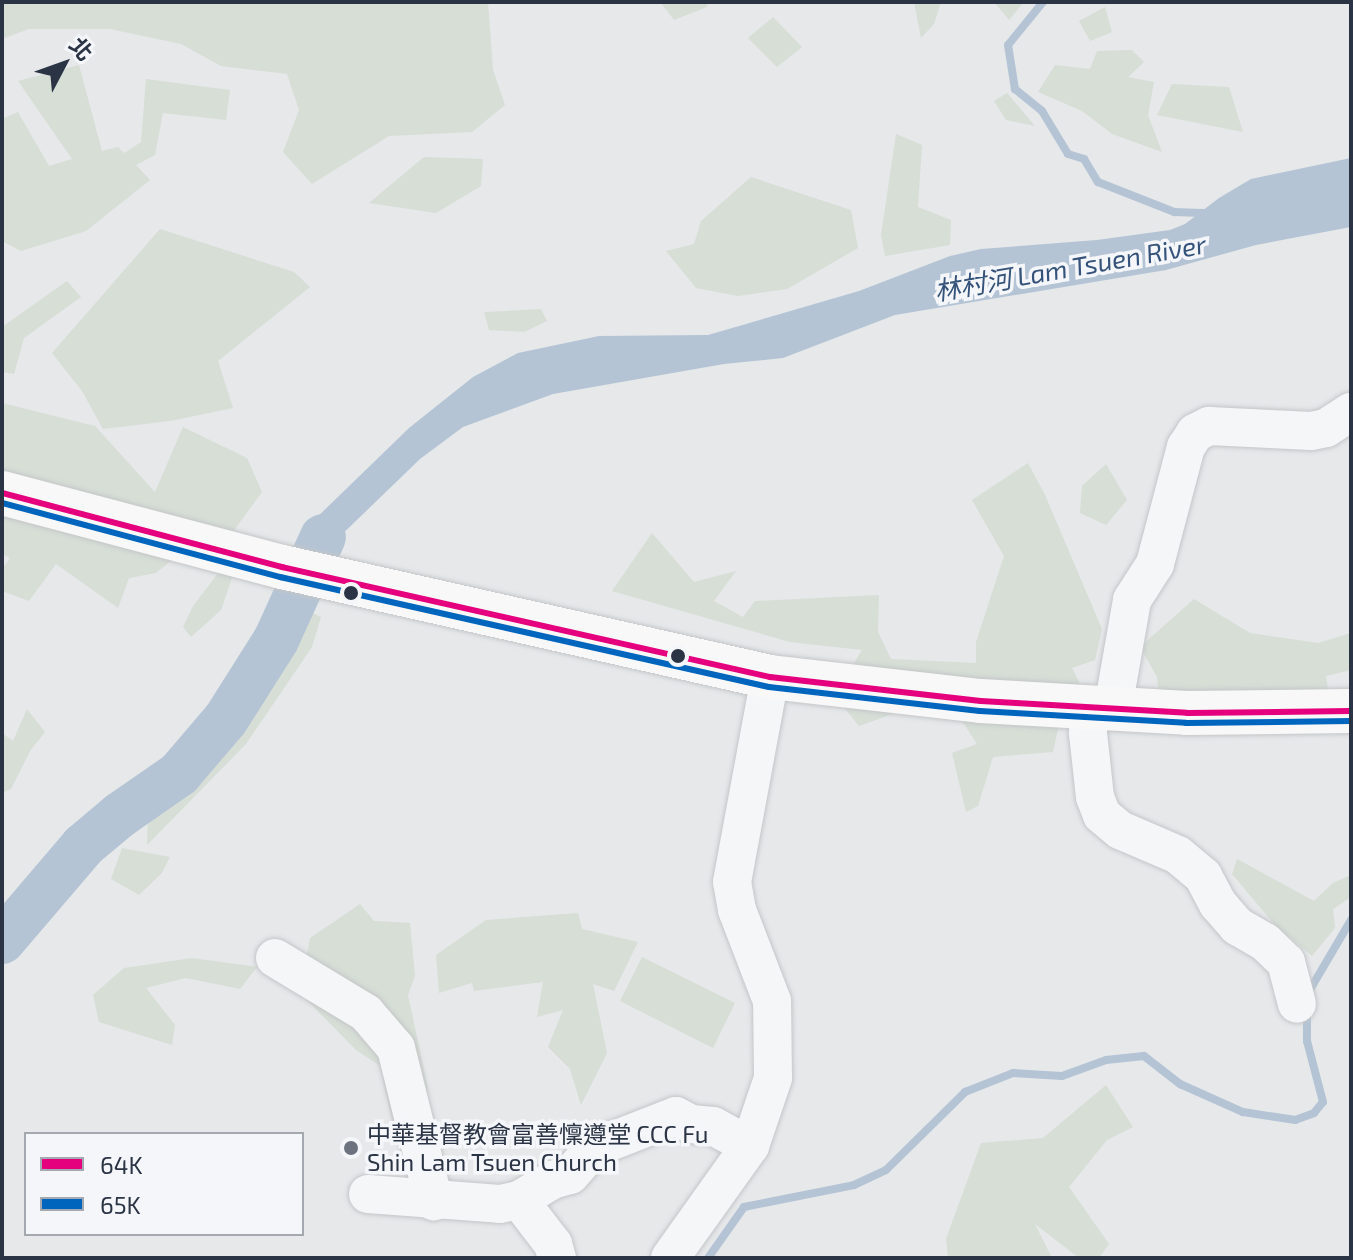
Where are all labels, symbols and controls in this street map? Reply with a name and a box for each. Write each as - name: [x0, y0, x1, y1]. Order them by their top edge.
- north arrow: [24, 24, 104, 104]
- text: 北: [65, 31, 99, 65]
- water label: 林村河 Lam Tsuen River: [931, 228, 1209, 306]
- unlabelled marker: [343, 585, 359, 601]
- unlabelled marker: [670, 648, 686, 664]
- place label: 中華基督教會富善懍遵堂 CCC Fu Shin Lam Tsuen Church: [367, 1120, 708, 1176]
- legend: [24, 1132, 304, 1236]
- marker: 中華基督教會富善懍遵堂 CCC Fu Shin Lam Tsuen Church: [342, 1139, 360, 1157]
- text: 64K: [100, 1150, 143, 1179]
- text: 65K: [100, 1190, 141, 1219]

